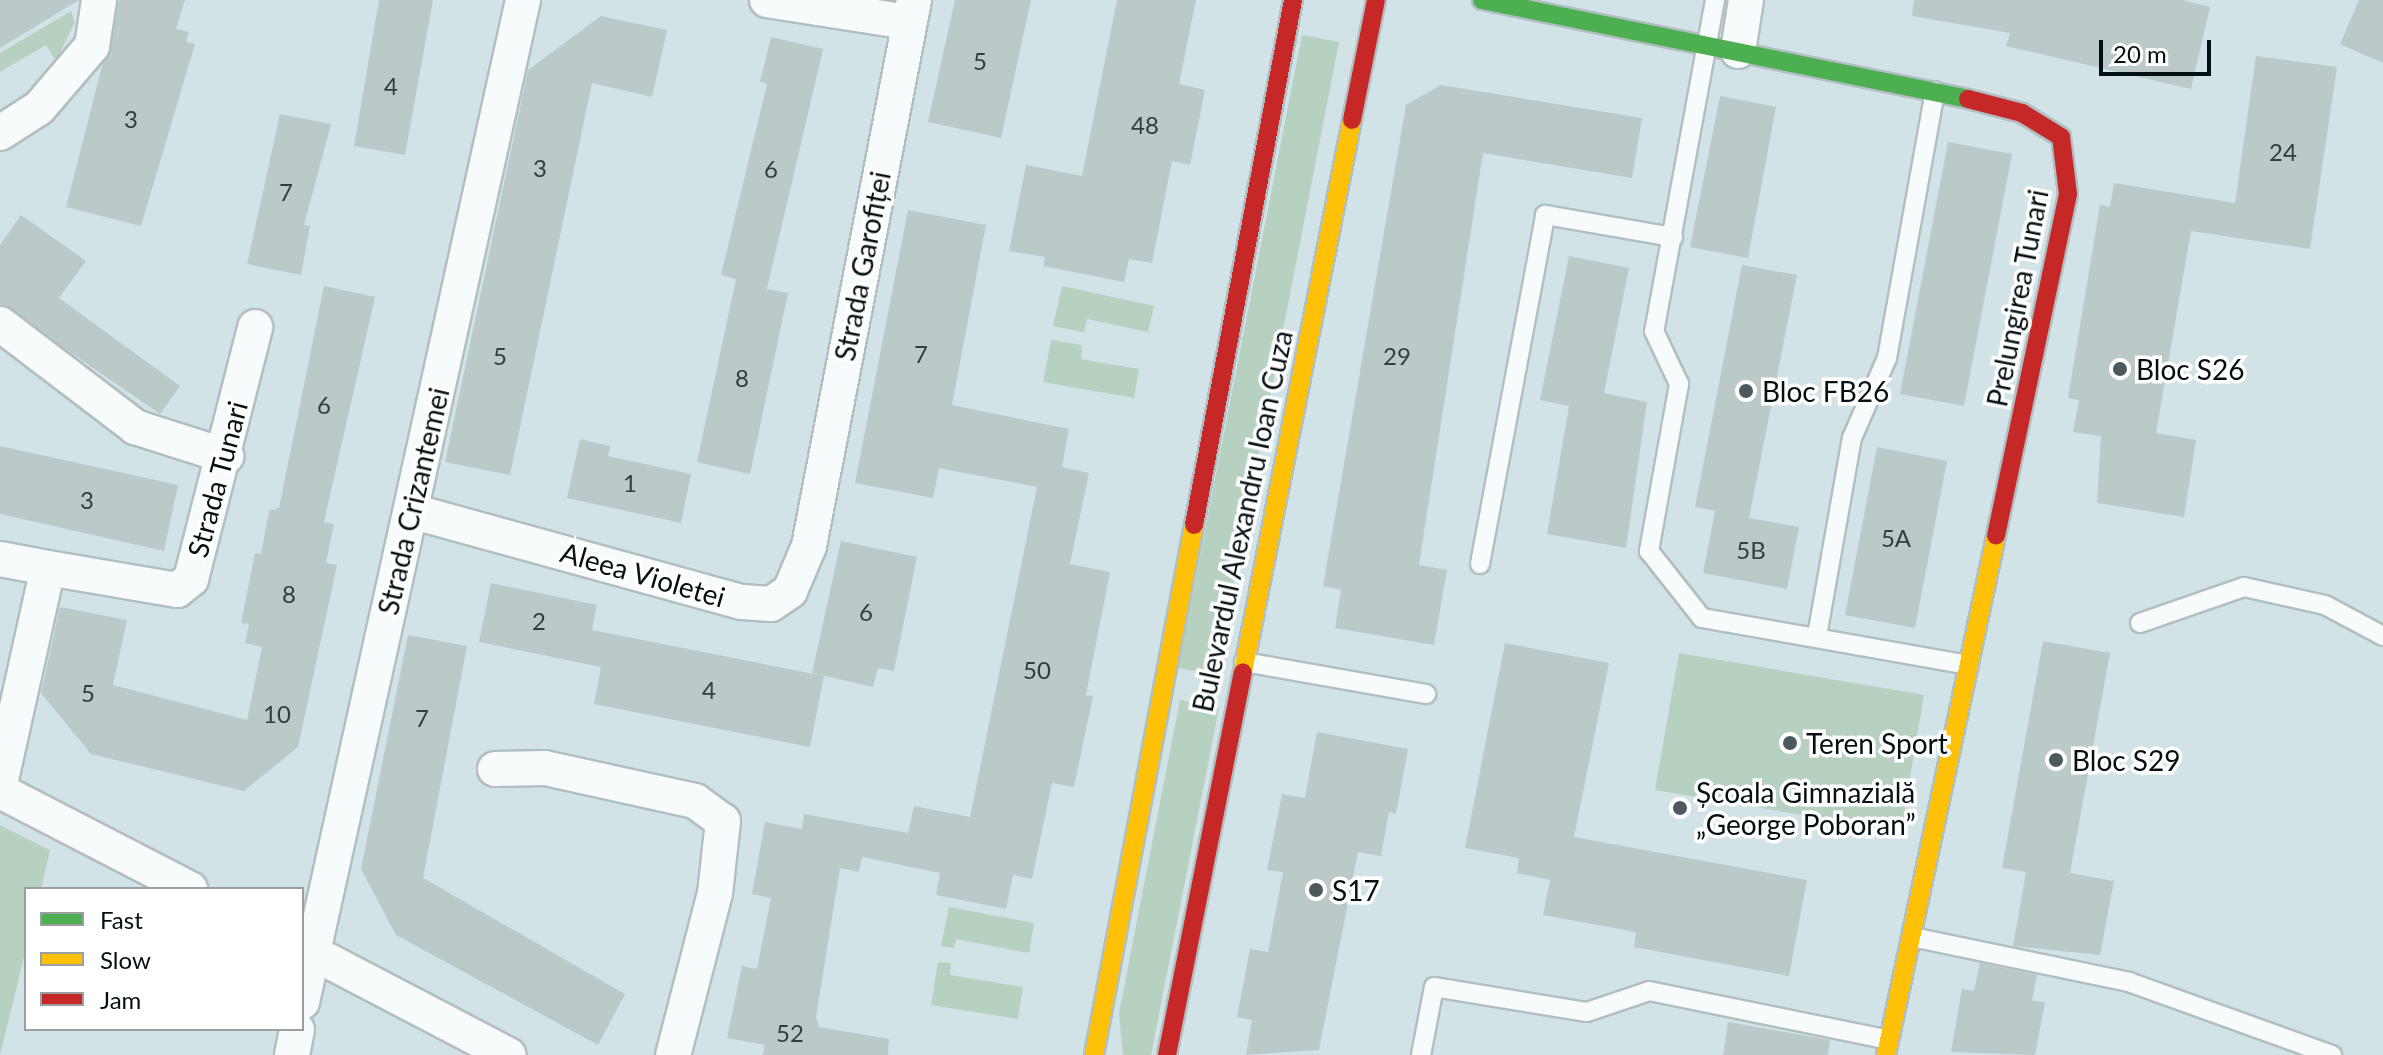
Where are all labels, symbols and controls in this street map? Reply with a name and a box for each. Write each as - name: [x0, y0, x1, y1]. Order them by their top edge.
- scale bar: [2103, 24, 2215, 74]
- text: 20 m: [2113, 39, 2167, 68]
- house number: 5: [973, 47, 987, 75]
- house number: 4: [384, 72, 398, 100]
- house number: 3: [124, 105, 138, 133]
- house number: 48: [1131, 111, 1159, 139]
- house number: 24: [2269, 138, 2297, 166]
- house number: 3: [533, 154, 547, 182]
- house number: 6: [764, 155, 778, 183]
- street label: Strada Garofiței: [827, 168, 897, 364]
- house number: 7: [279, 178, 293, 206]
- street label: Prelungirea Tunari: [1979, 186, 2055, 410]
- street label: Bulevardul Alexandru Ioan Cuza: [1185, 327, 1299, 715]
- house number: 7: [914, 340, 928, 368]
- house number: 5: [493, 342, 507, 370]
- house number: 29: [1383, 342, 1411, 370]
- place label: Bloc S26: [2136, 352, 2245, 386]
- marker: Bloc S26: [2111, 360, 2129, 378]
- house number: 8: [735, 364, 749, 392]
- place label: Bloc FB26: [1762, 374, 1889, 408]
- marker: Bloc FB26: [1737, 382, 1755, 400]
- street label: Strada Crizantemei: [371, 384, 455, 618]
- house number: 6: [317, 391, 331, 419]
- street label: Strada Tunari: [180, 397, 254, 561]
- house number: 1: [623, 469, 637, 497]
- house number: 3: [80, 486, 94, 514]
- house number: 5A: [1881, 524, 1911, 552]
- street label: Aleea Violetei: [556, 534, 730, 614]
- house number: 5B: [1736, 536, 1766, 564]
- house number: 8: [282, 580, 296, 608]
- house number: 6: [859, 598, 873, 626]
- house number: 2: [532, 607, 546, 635]
- house number: 50: [1023, 656, 1051, 684]
- house number: 4: [702, 676, 716, 704]
- house number: 5: [81, 679, 95, 707]
- house number: 10: [263, 700, 291, 728]
- house number: 7: [415, 704, 429, 732]
- place label: Teren Sport: [1806, 726, 1948, 760]
- marker: Teren Sport: [1781, 734, 1799, 752]
- place label: Bloc S29: [2072, 743, 2181, 777]
- marker: Bloc S29: [2047, 751, 2065, 769]
- place label: Școala Gimnazială „George Poboran”: [1696, 775, 1916, 841]
- marker: Școala Gimnazială „George Poboran”: [1671, 799, 1689, 817]
- place label: S17: [1332, 873, 1380, 907]
- marker: S17: [1307, 881, 1325, 899]
- legend: [24, 887, 304, 1031]
- text: Fast: [100, 905, 143, 934]
- text: Slow: [100, 945, 151, 974]
- text: Jam: [100, 985, 141, 1014]
- house number: 52: [776, 1019, 804, 1047]

